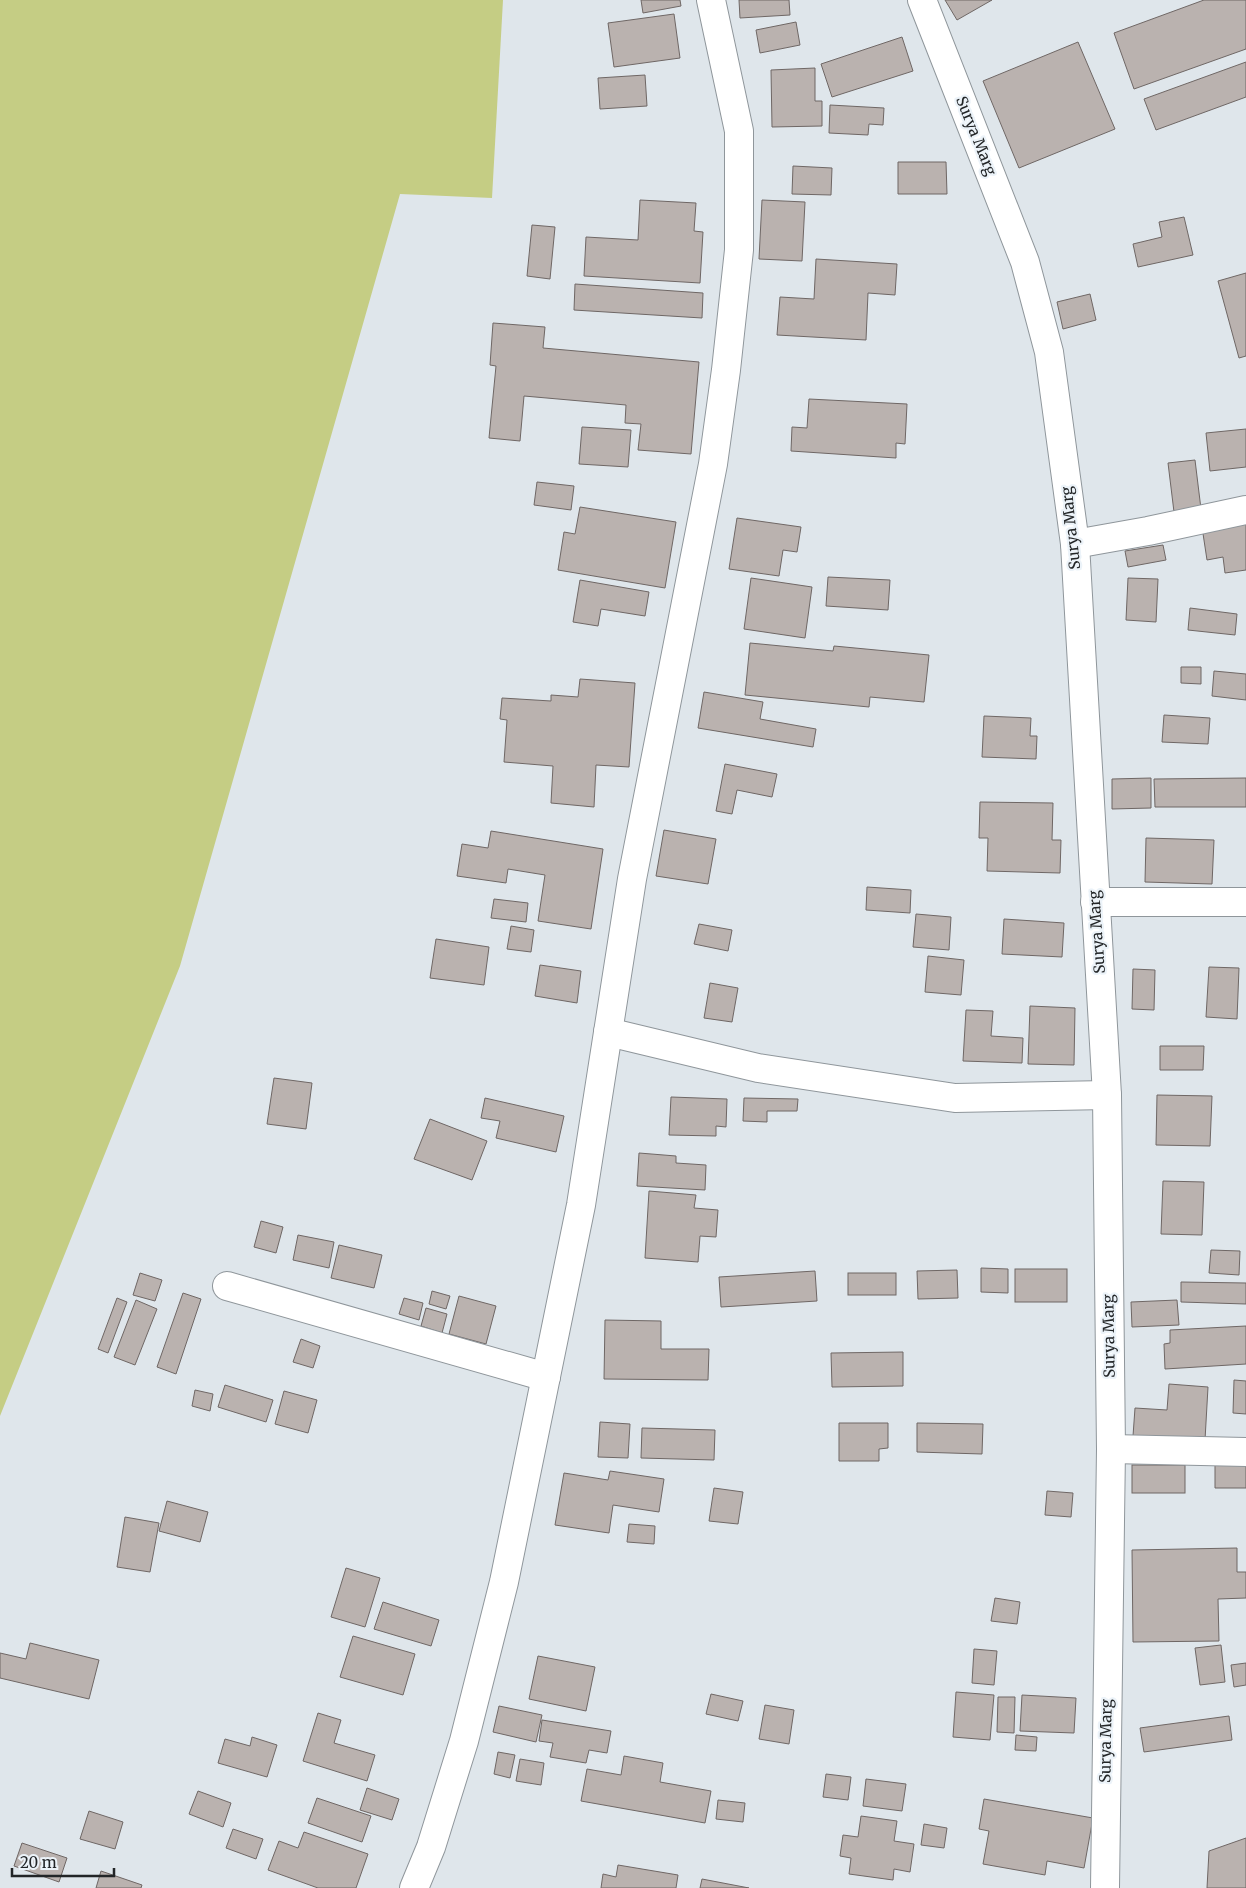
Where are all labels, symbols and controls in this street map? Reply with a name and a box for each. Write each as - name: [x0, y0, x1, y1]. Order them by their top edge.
- street label: Surya Marg: [952, 93, 1001, 178]
- street label: Surya Marg: [1057, 485, 1084, 571]
- street label: Surya Marg: [1084, 890, 1109, 974]
- street label: Surya Marg: [1098, 1294, 1119, 1378]
- street label: Surya Marg: [1095, 1699, 1116, 1783]
- scale bar: [12, 1846, 115, 1878]
- text: 20 m: [20, 1853, 57, 1872]

